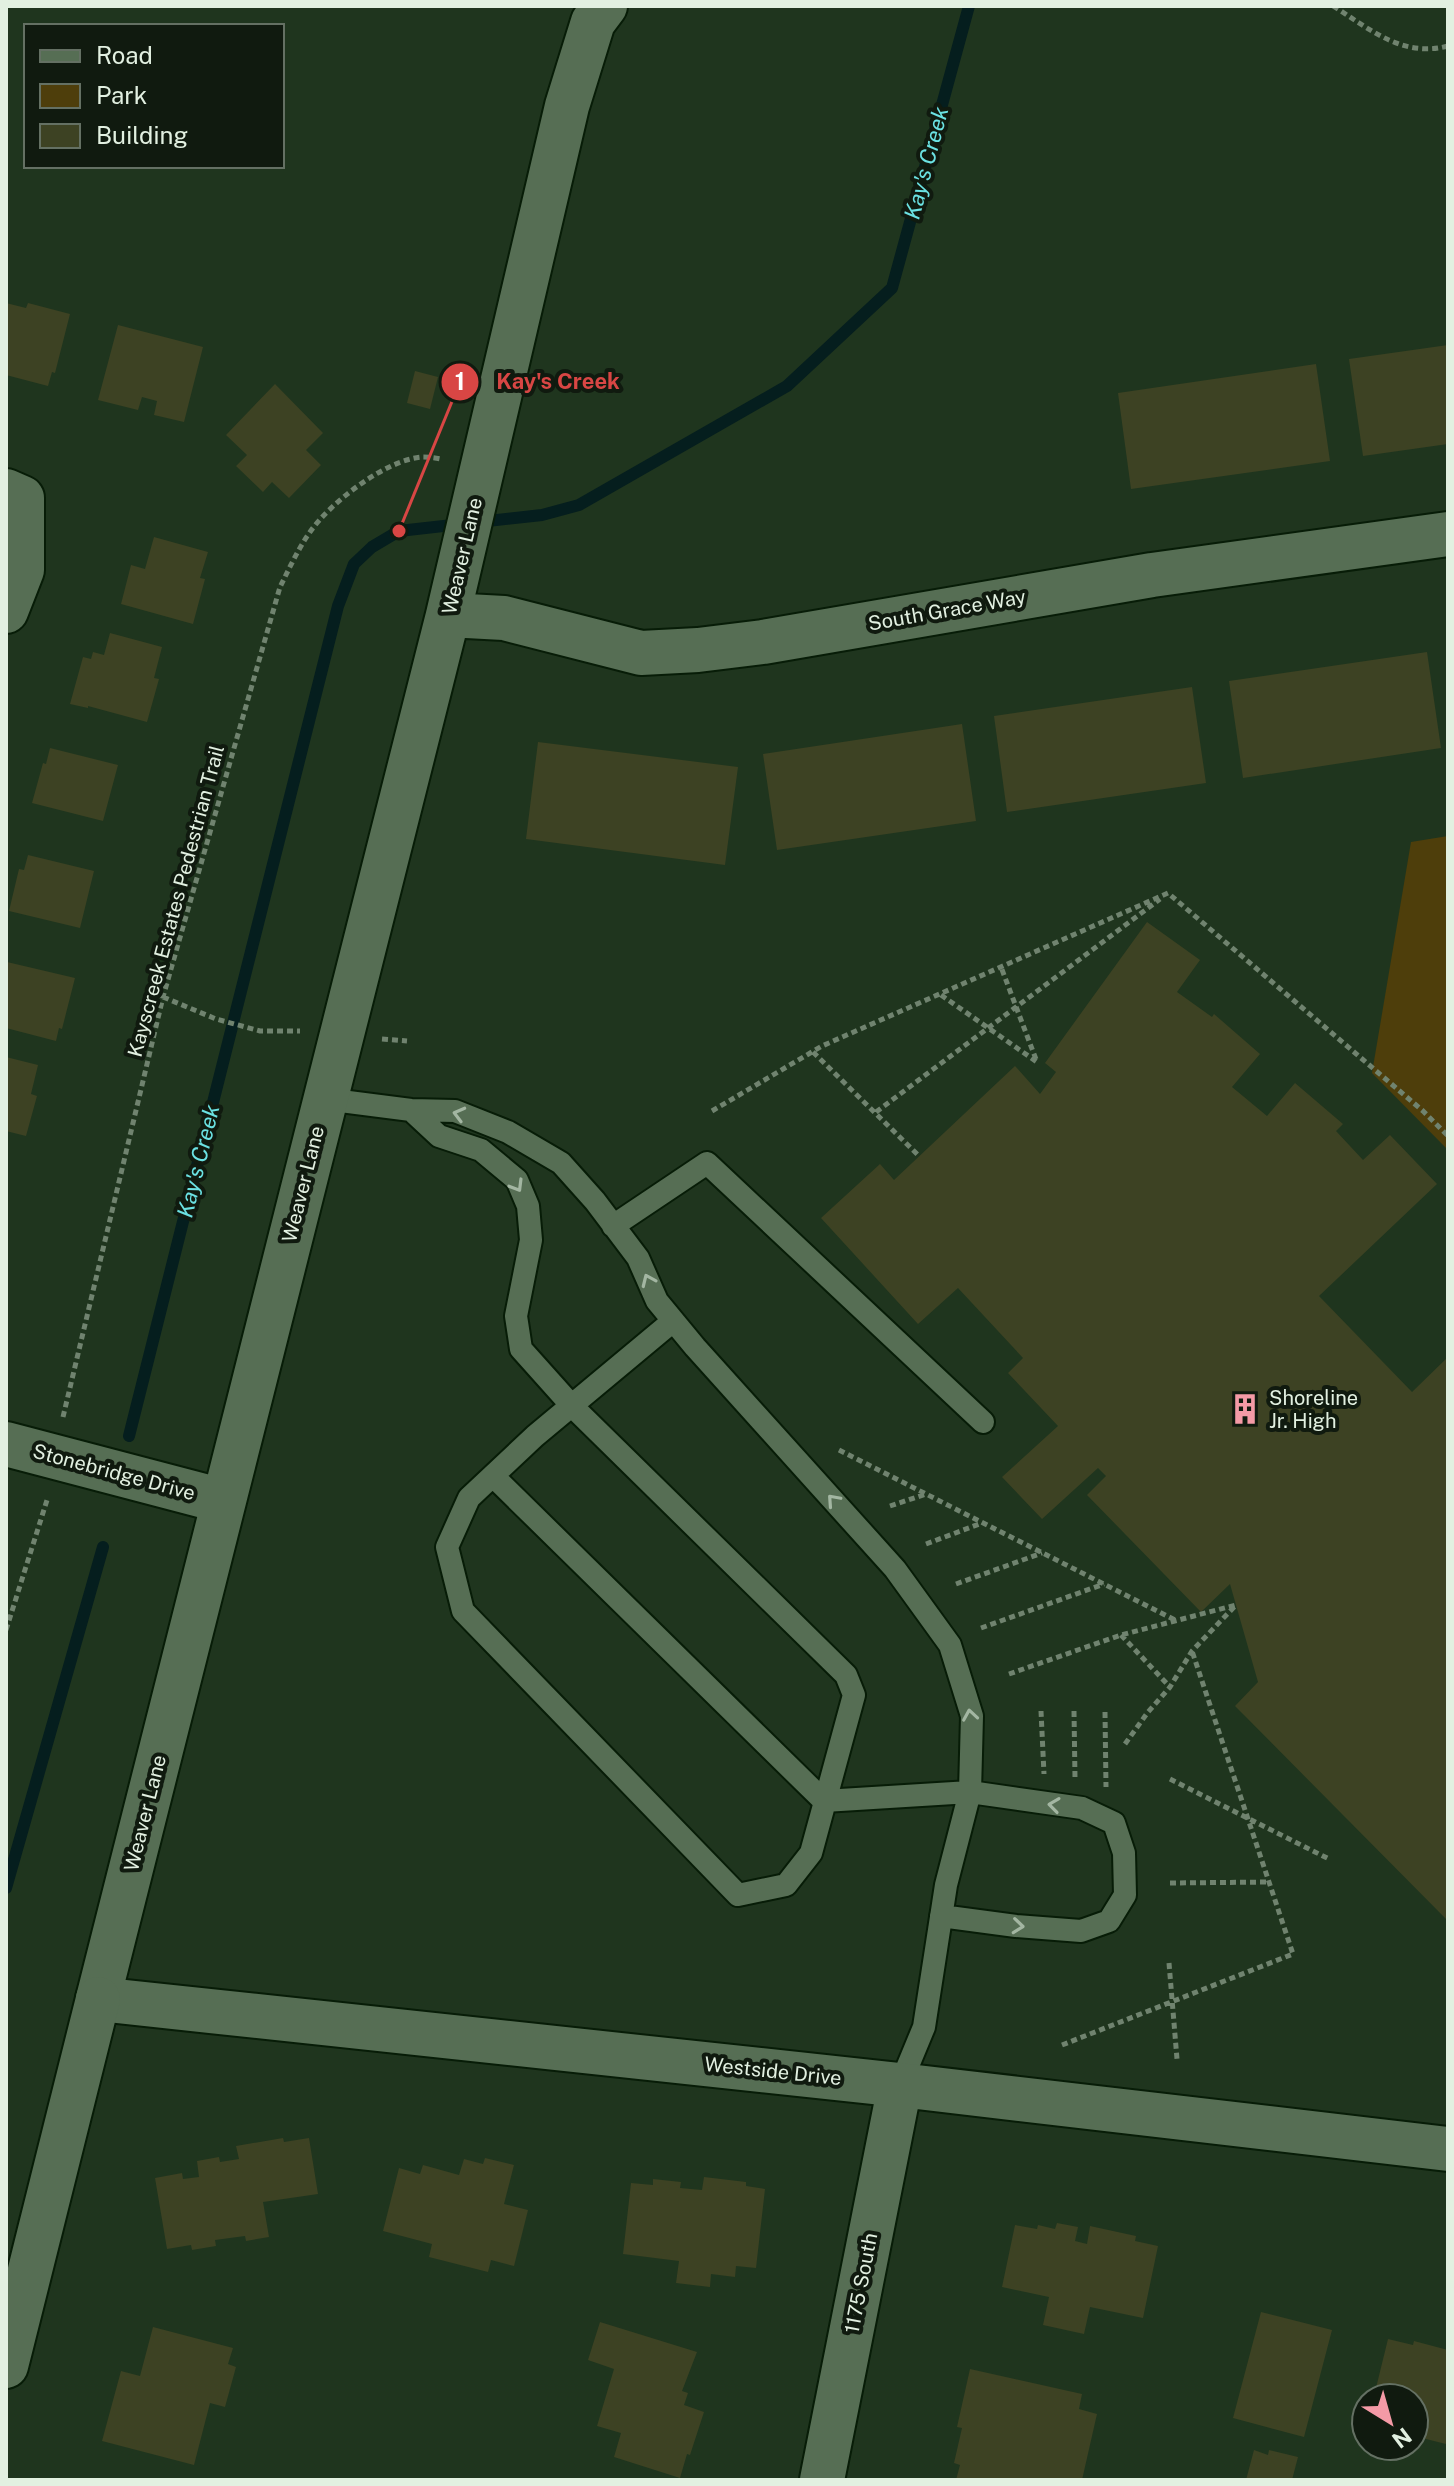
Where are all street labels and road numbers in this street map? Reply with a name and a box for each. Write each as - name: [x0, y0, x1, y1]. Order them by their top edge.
- street label: Weaver Lane: [437, 495, 487, 617]
- street label: South Grace Way: [866, 584, 1028, 636]
- street label: Kayscreek Estates Pedestrian Trail: [123, 742, 229, 1060]
- street label: Weaver Lane: [277, 1123, 329, 1245]
- street label: Stonebridge Drive: [30, 1439, 198, 1505]
- street label: Weaver Lane: [119, 1752, 171, 1874]
- street label: Westside Drive: [703, 2052, 843, 2090]
- street label: 1175 South: [840, 2231, 882, 2335]

